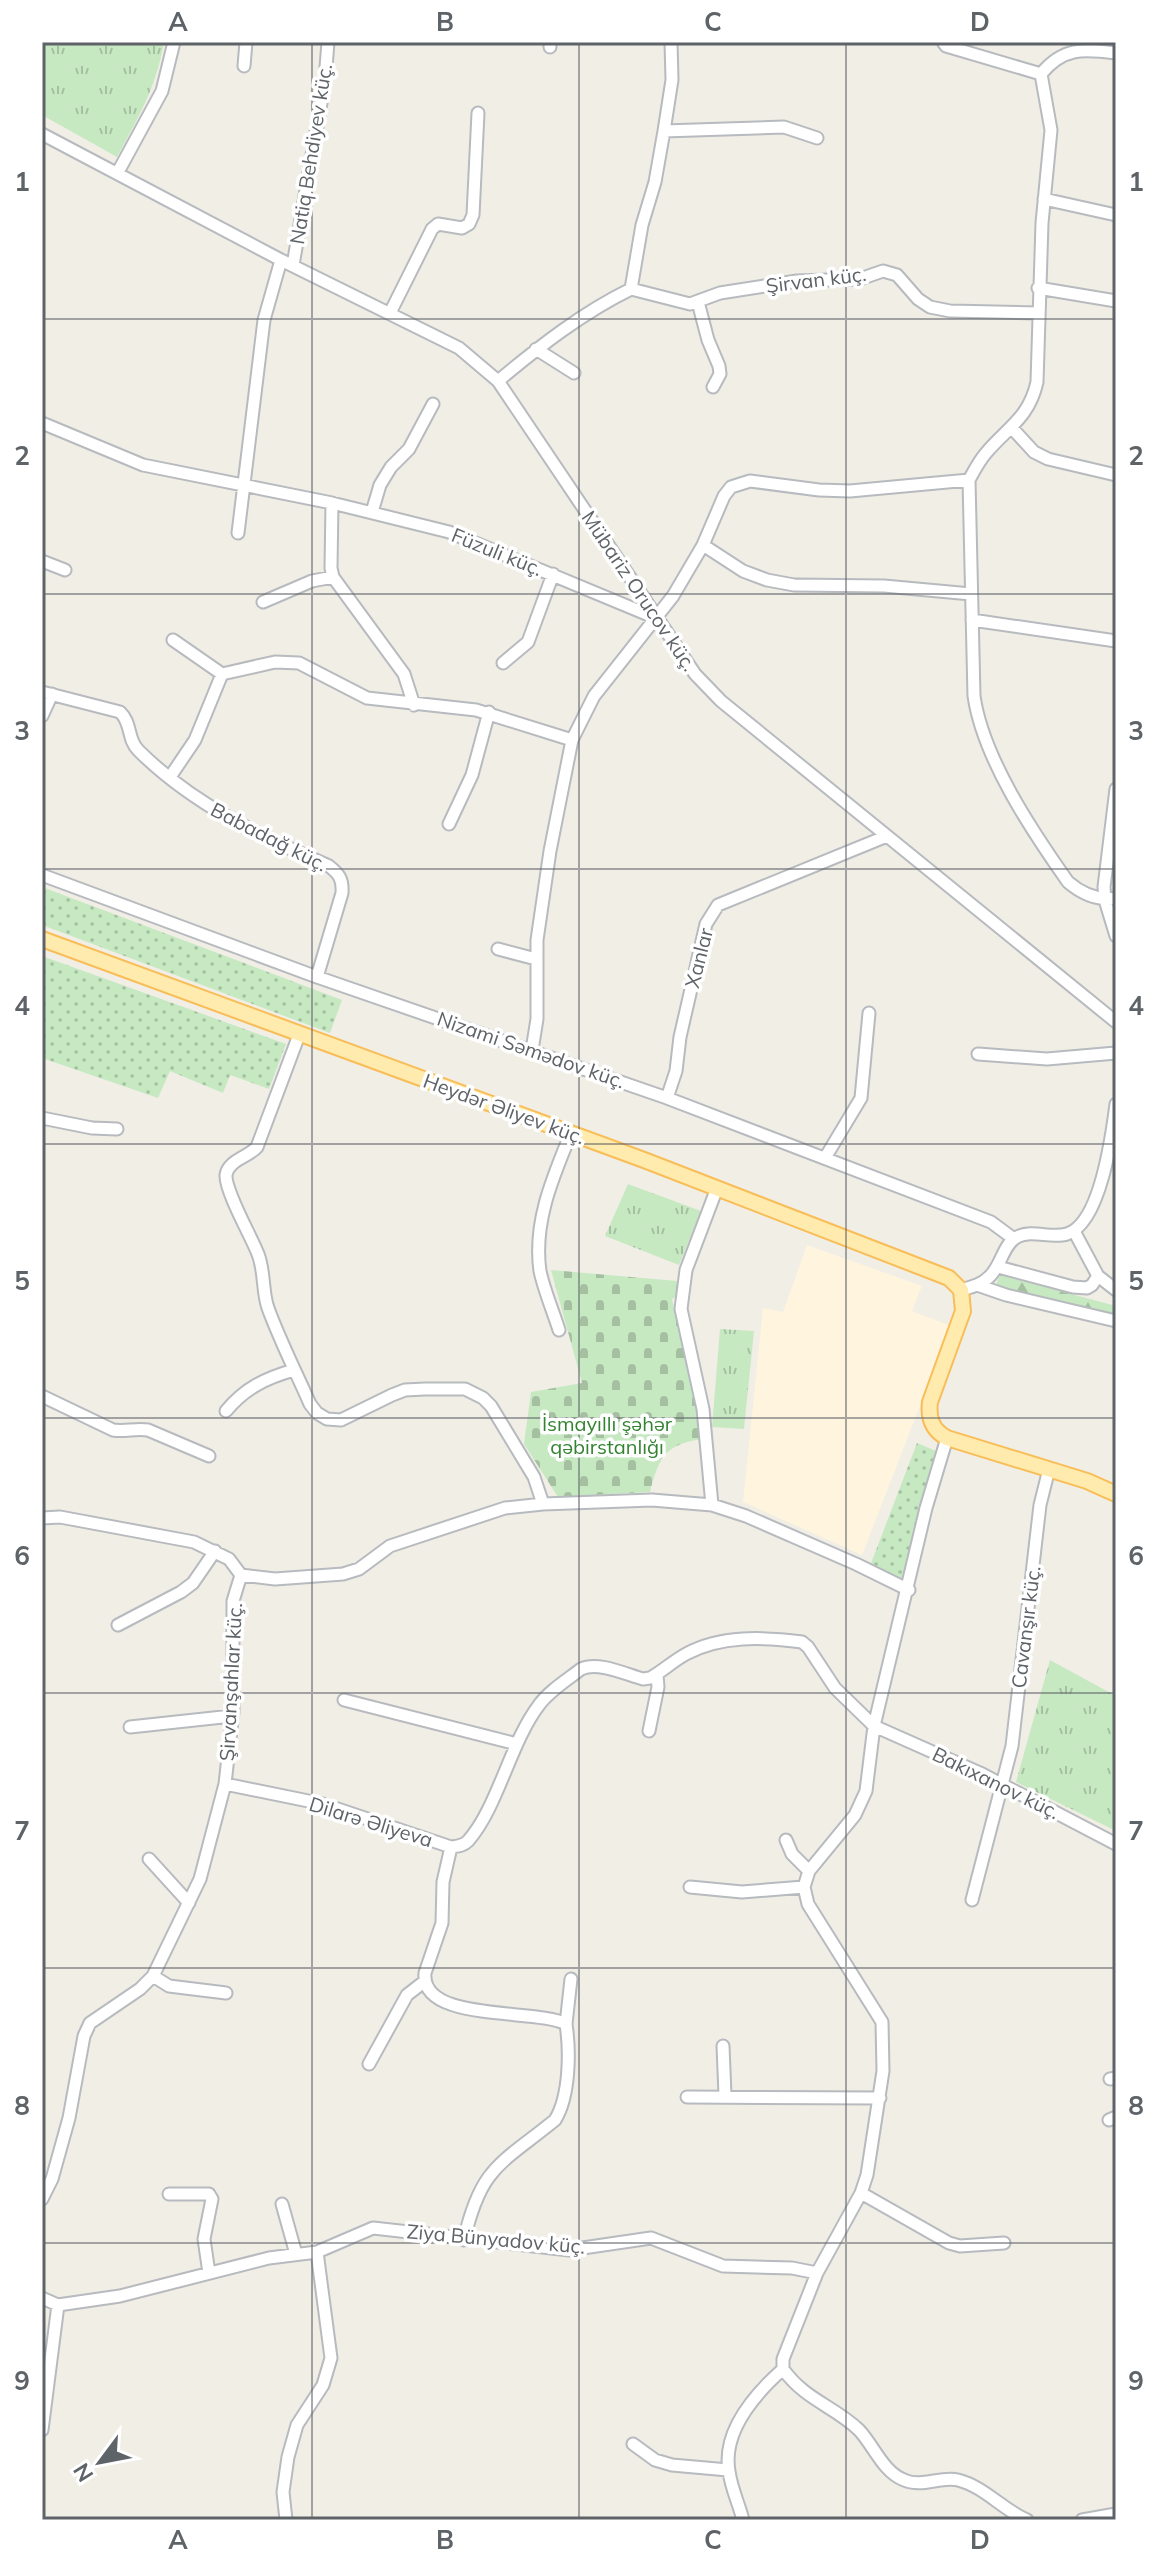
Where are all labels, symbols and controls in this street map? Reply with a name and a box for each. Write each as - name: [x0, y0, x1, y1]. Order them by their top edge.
- text: A: [168, 5, 188, 38]
- text: B: [436, 5, 454, 38]
- text: C: [704, 5, 722, 38]
- text: D: [970, 5, 990, 38]
- street label: Natiq Behdiyev küç.: [284, 62, 337, 246]
- text: 1: [14, 165, 30, 198]
- text: 1: [1128, 165, 1144, 198]
- street label: Şirvan küç.: [764, 261, 868, 298]
- text: 2: [14, 439, 30, 472]
- text: 2: [1128, 439, 1144, 472]
- street label: Mübariz Orucov küç.: [577, 506, 702, 676]
- street label: Füzuli küç.: [448, 522, 546, 581]
- text: 3: [14, 714, 30, 747]
- text: 3: [1128, 714, 1144, 747]
- street label: Babadağ küç.: [207, 796, 332, 877]
- street label: Xanlar: [679, 925, 718, 990]
- text: 4: [14, 989, 30, 1022]
- text: 4: [1128, 989, 1144, 1022]
- street label: Nizami Səmədov küç.: [434, 1006, 628, 1093]
- street label: Heydər Əliyev küç.: [420, 1068, 588, 1149]
- text: 5: [14, 1264, 30, 1297]
- text: 5: [1128, 1264, 1144, 1297]
- park label: İsmayıllı şəhər qəbirstanlığı: [542, 1411, 673, 1459]
- text: 6: [14, 1539, 30, 1572]
- text: 6: [1128, 1539, 1144, 1572]
- street label: Cavanşır küç.: [1006, 1564, 1045, 1690]
- street label: Şirvanşahlar küç.: [214, 1602, 247, 1762]
- street label: Bakıxanov küç.: [928, 1741, 1064, 1824]
- street label: Dilarə Əliyeva: [306, 1791, 436, 1852]
- text: 7: [14, 1814, 30, 1847]
- text: 7: [1128, 1814, 1144, 1847]
- text: 8: [14, 2089, 30, 2122]
- text: 8: [1128, 2089, 1144, 2122]
- street label: Ziya Bünyadov küç.: [406, 2218, 586, 2259]
- text: 9: [14, 2364, 30, 2397]
- text: 9: [1128, 2364, 1144, 2397]
- north arrow: [60, 2422, 140, 2502]
- text: N: [67, 2458, 99, 2487]
- text: A: [168, 2523, 188, 2556]
- text: B: [436, 2523, 454, 2556]
- text: C: [704, 2523, 722, 2556]
- text: D: [970, 2523, 990, 2556]

